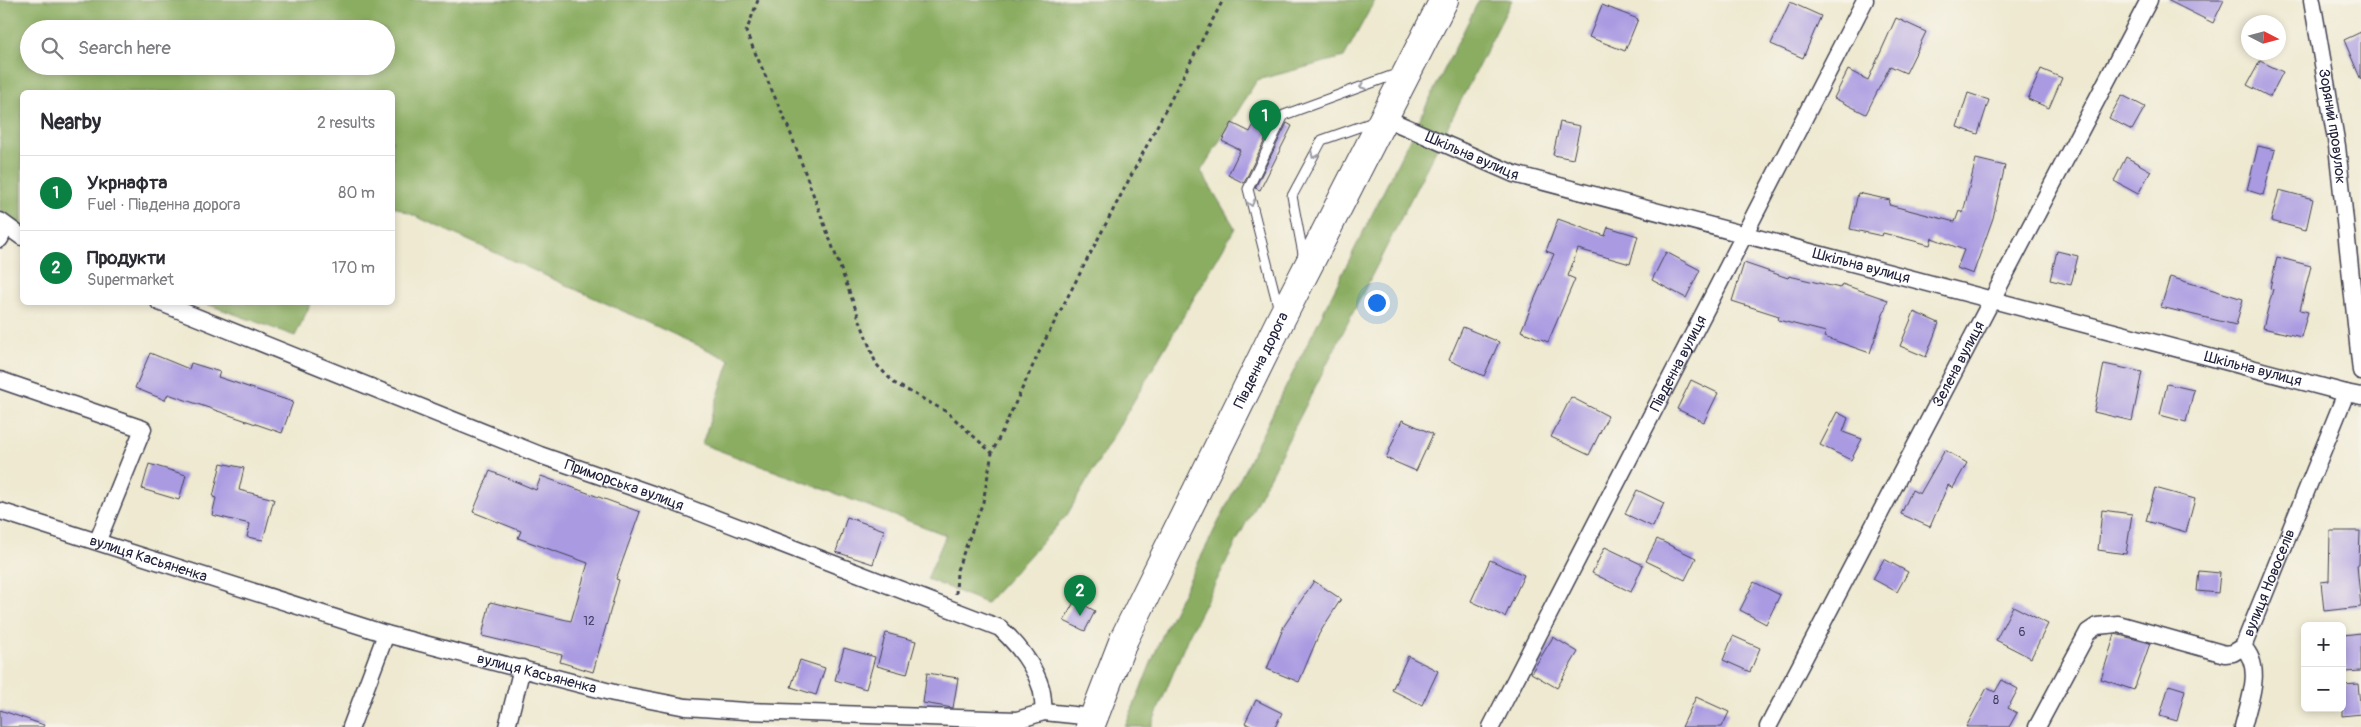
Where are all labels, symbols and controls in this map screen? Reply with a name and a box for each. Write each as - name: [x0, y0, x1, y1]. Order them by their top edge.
- north arrow: [2241, 15, 2286, 60]
- search box: [20, 20, 395, 75]
- icon: search: [38, 34, 66, 62]
- text: Search here: [78, 36, 171, 60]
- street label: Зоряний провулок: [2314, 67, 2351, 185]
- one-way arrow: [1359, 80, 1367, 90]
- pin: 1: [1249, 100, 1281, 141]
- text: Nearby: [40, 109, 101, 136]
- text: 2 results: [317, 113, 375, 133]
- street label: Шкільна вулиця: [1422, 127, 1521, 184]
- one-way arrow: [1310, 149, 1320, 158]
- text: Укрнафта: [87, 171, 167, 195]
- text: 1: [53, 183, 59, 203]
- text: 80 m: [338, 183, 375, 203]
- text: Fuel · Південна дорога: [87, 195, 240, 215]
- one-way arrow: [1245, 198, 1256, 207]
- street label: Шкільна вулиця: [1811, 244, 1912, 287]
- text: Продукти: [87, 246, 165, 270]
- text: 2: [52, 258, 60, 278]
- text: 170 m: [332, 258, 375, 278]
- text: Supermarket: [87, 270, 174, 290]
- your location: [1364, 290, 1390, 316]
- street label: Південна дорога: [1229, 309, 1293, 411]
- street label: Південна вулиця: [1646, 312, 1711, 415]
- street label: Зелена вулиця: [1928, 318, 1989, 410]
- street label: Шкільна вулиця: [2202, 347, 2304, 390]
- street label: Приморська вулиця: [562, 455, 687, 515]
- street label: вулиця Новоселів: [2239, 526, 2299, 639]
- street label: вулиця Касьяненка: [87, 531, 210, 586]
- pin: 2: [1064, 575, 1096, 616]
- house number: 12: [583, 614, 595, 629]
- map controls: [2301, 622, 2346, 712]
- button: +: [2301, 622, 2346, 667]
- house number: 6: [2019, 625, 2026, 640]
- street label: вулиця Касьяненка: [475, 649, 599, 698]
- button: −: [2301, 667, 2346, 712]
- house number: 8: [1993, 693, 1999, 708]

